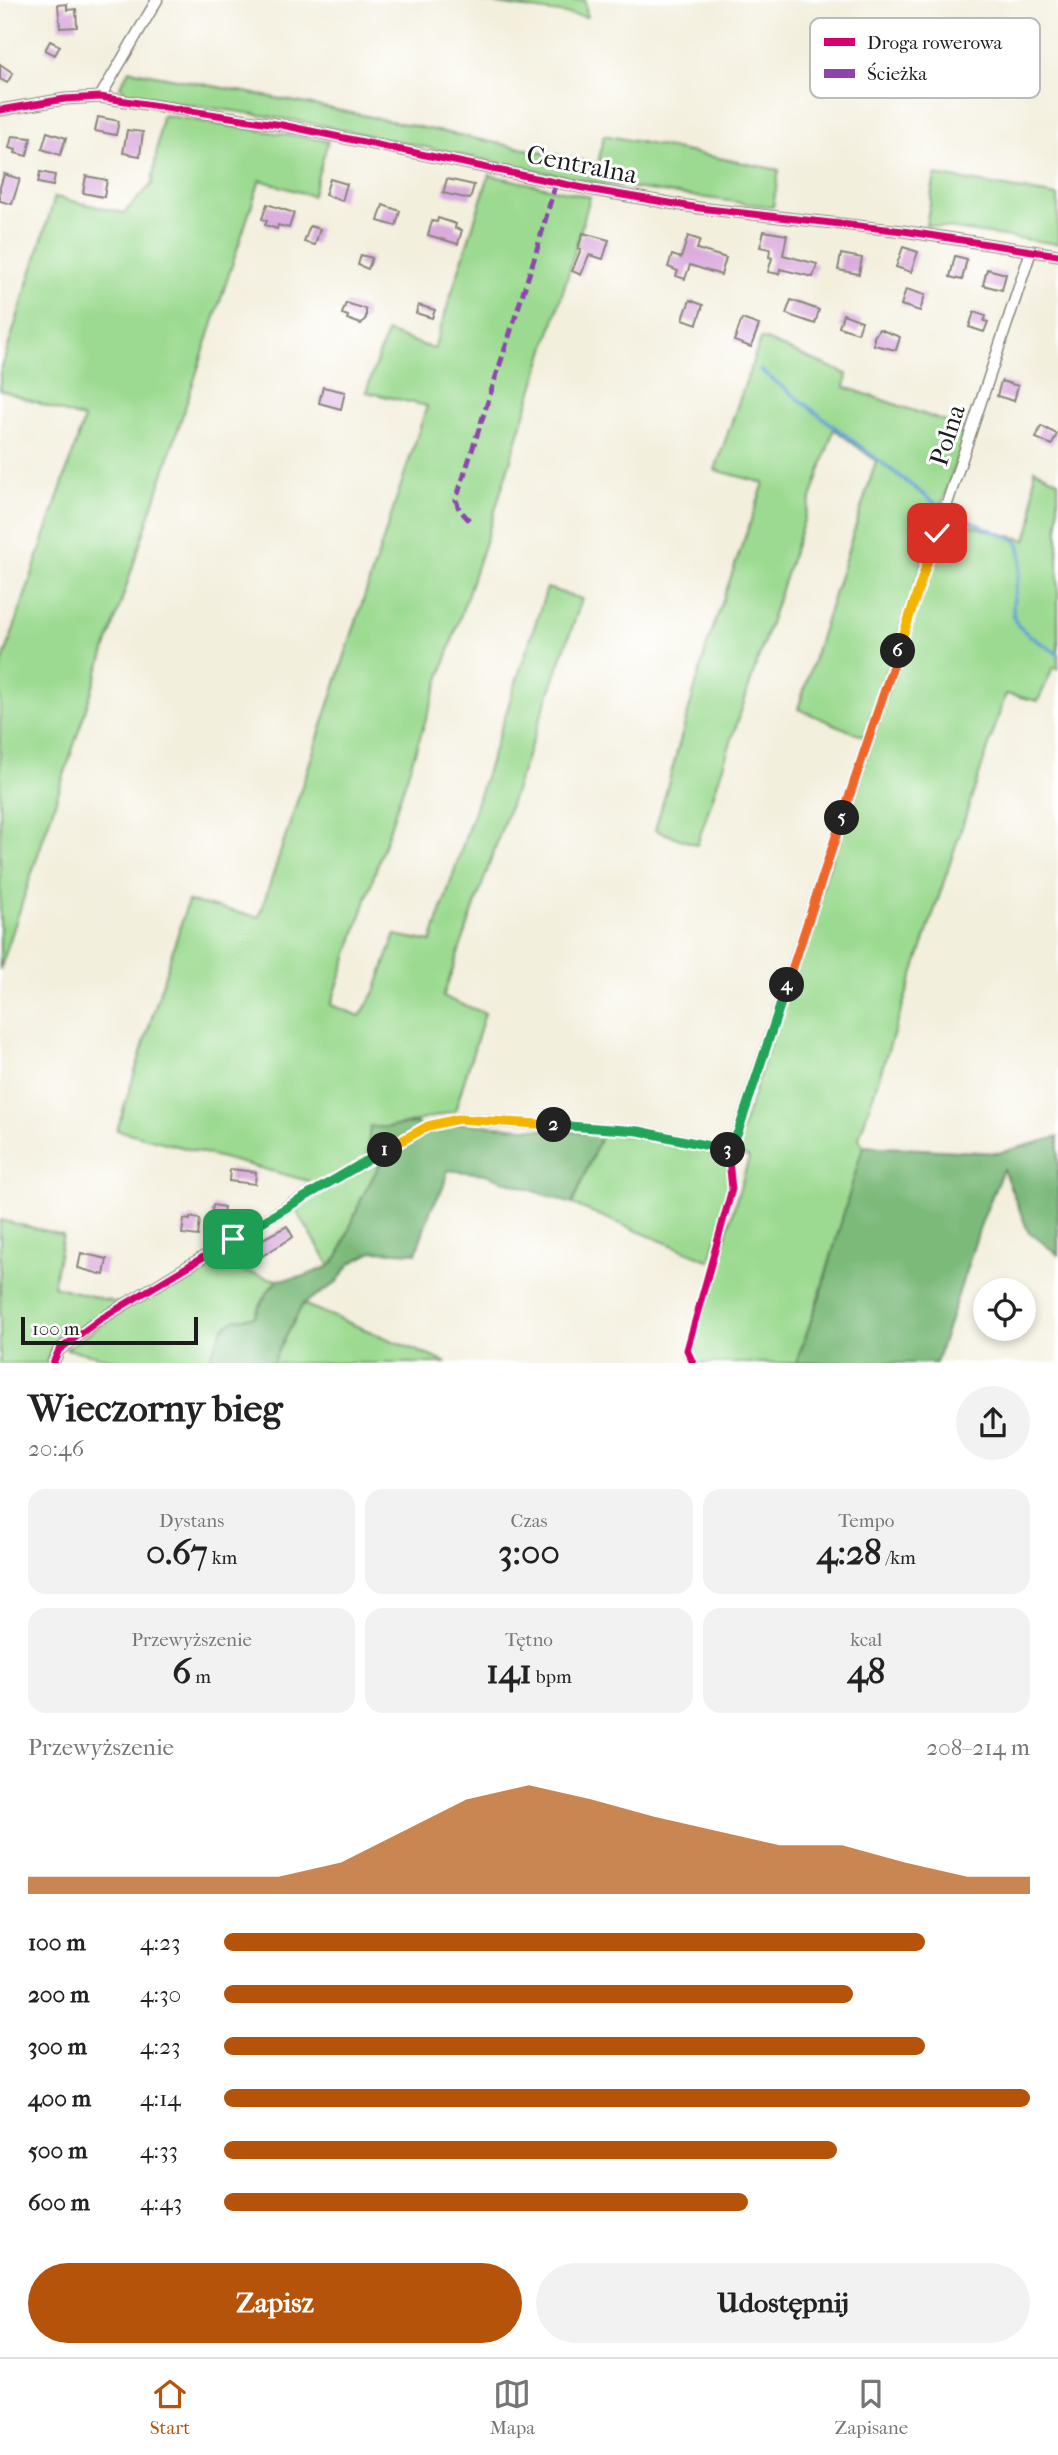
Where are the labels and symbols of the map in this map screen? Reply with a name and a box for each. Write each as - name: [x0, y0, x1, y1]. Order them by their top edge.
- legend: [810, 18, 1040, 98]
- text: Droga rowerowa: [867, 32, 1003, 54]
- text: Ścieżka: [867, 62, 927, 85]
- street label: Centralna: [524, 139, 641, 191]
- street label: Polna: [923, 400, 972, 470]
- pin: [907, 503, 967, 563]
- pin: 6: [880, 634, 916, 668]
- pin: 5: [824, 800, 860, 836]
- pin: 4: [770, 968, 804, 1002]
- pin: 2: [536, 1108, 572, 1142]
- pin: 1: [368, 1132, 402, 1168]
- pin: 3: [710, 1132, 746, 1168]
- pin: [203, 1209, 263, 1269]
- scale bar: [21, 1314, 198, 1346]

